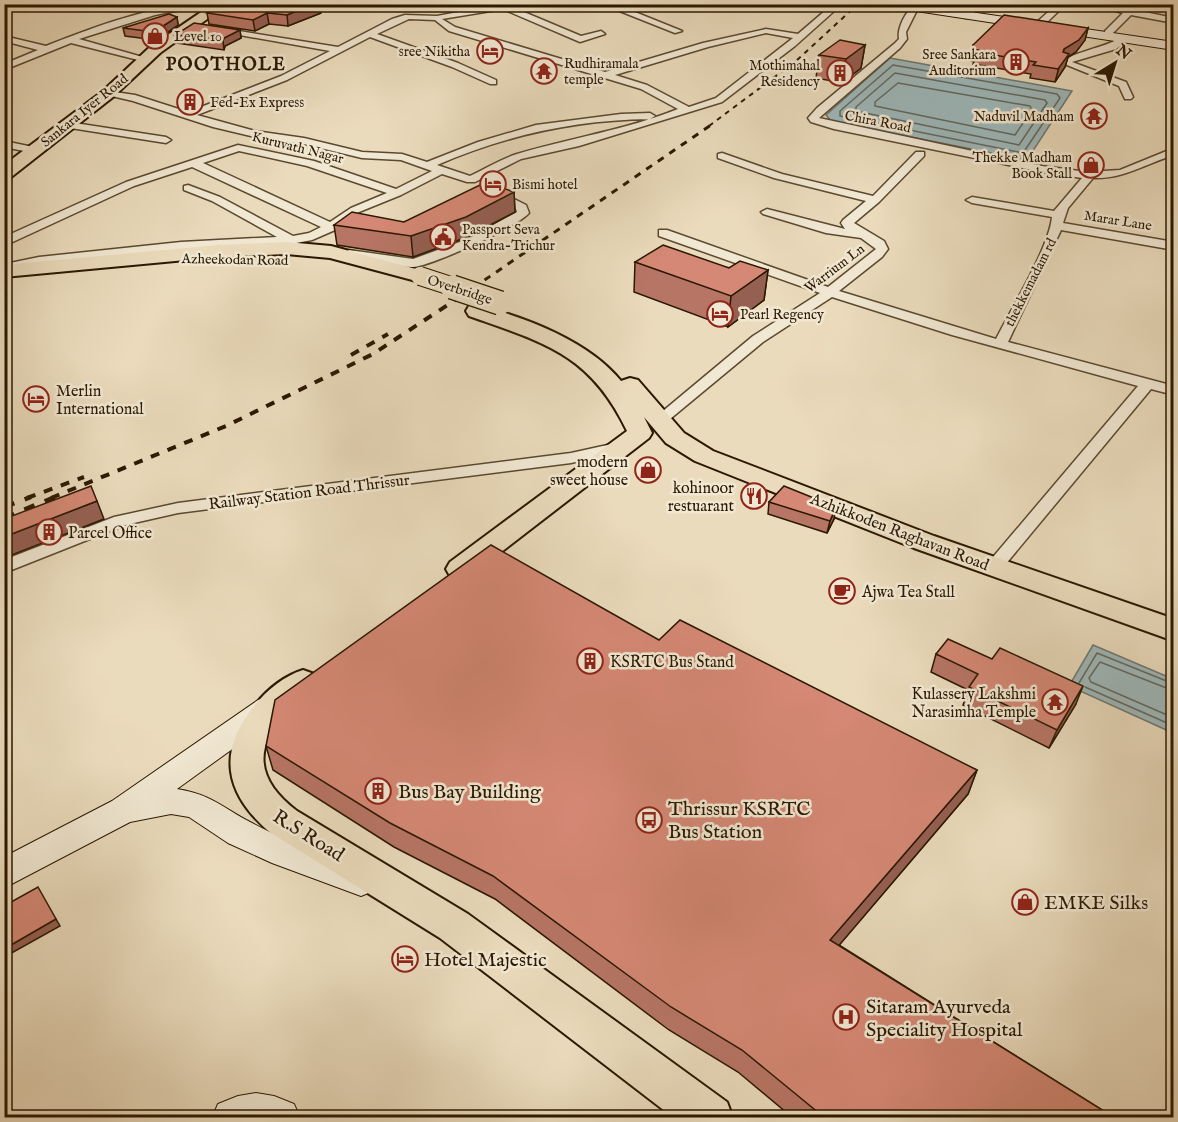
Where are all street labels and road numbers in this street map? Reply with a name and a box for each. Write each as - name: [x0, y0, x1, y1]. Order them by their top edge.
- street label: Sankara Iyer Road: [37, 70, 132, 151]
- street label: Chira Road: [843, 107, 913, 137]
- street label: Kuruvath Nagar: [250, 128, 345, 168]
- street label: Marar Lane: [1083, 207, 1154, 235]
- street label: thekkemadam rd: [1001, 235, 1061, 330]
- street label: Warrium Ln: [801, 240, 869, 297]
- street label: Azheekodan Road: [180, 250, 289, 270]
- street label: Overbridge: [425, 271, 495, 309]
- street label: Railway Station Road Thrissur: [208, 471, 411, 515]
- street label: Azhikkoden Raghavan Road: [806, 489, 992, 576]
- street label: R.S Road: [268, 805, 349, 868]

